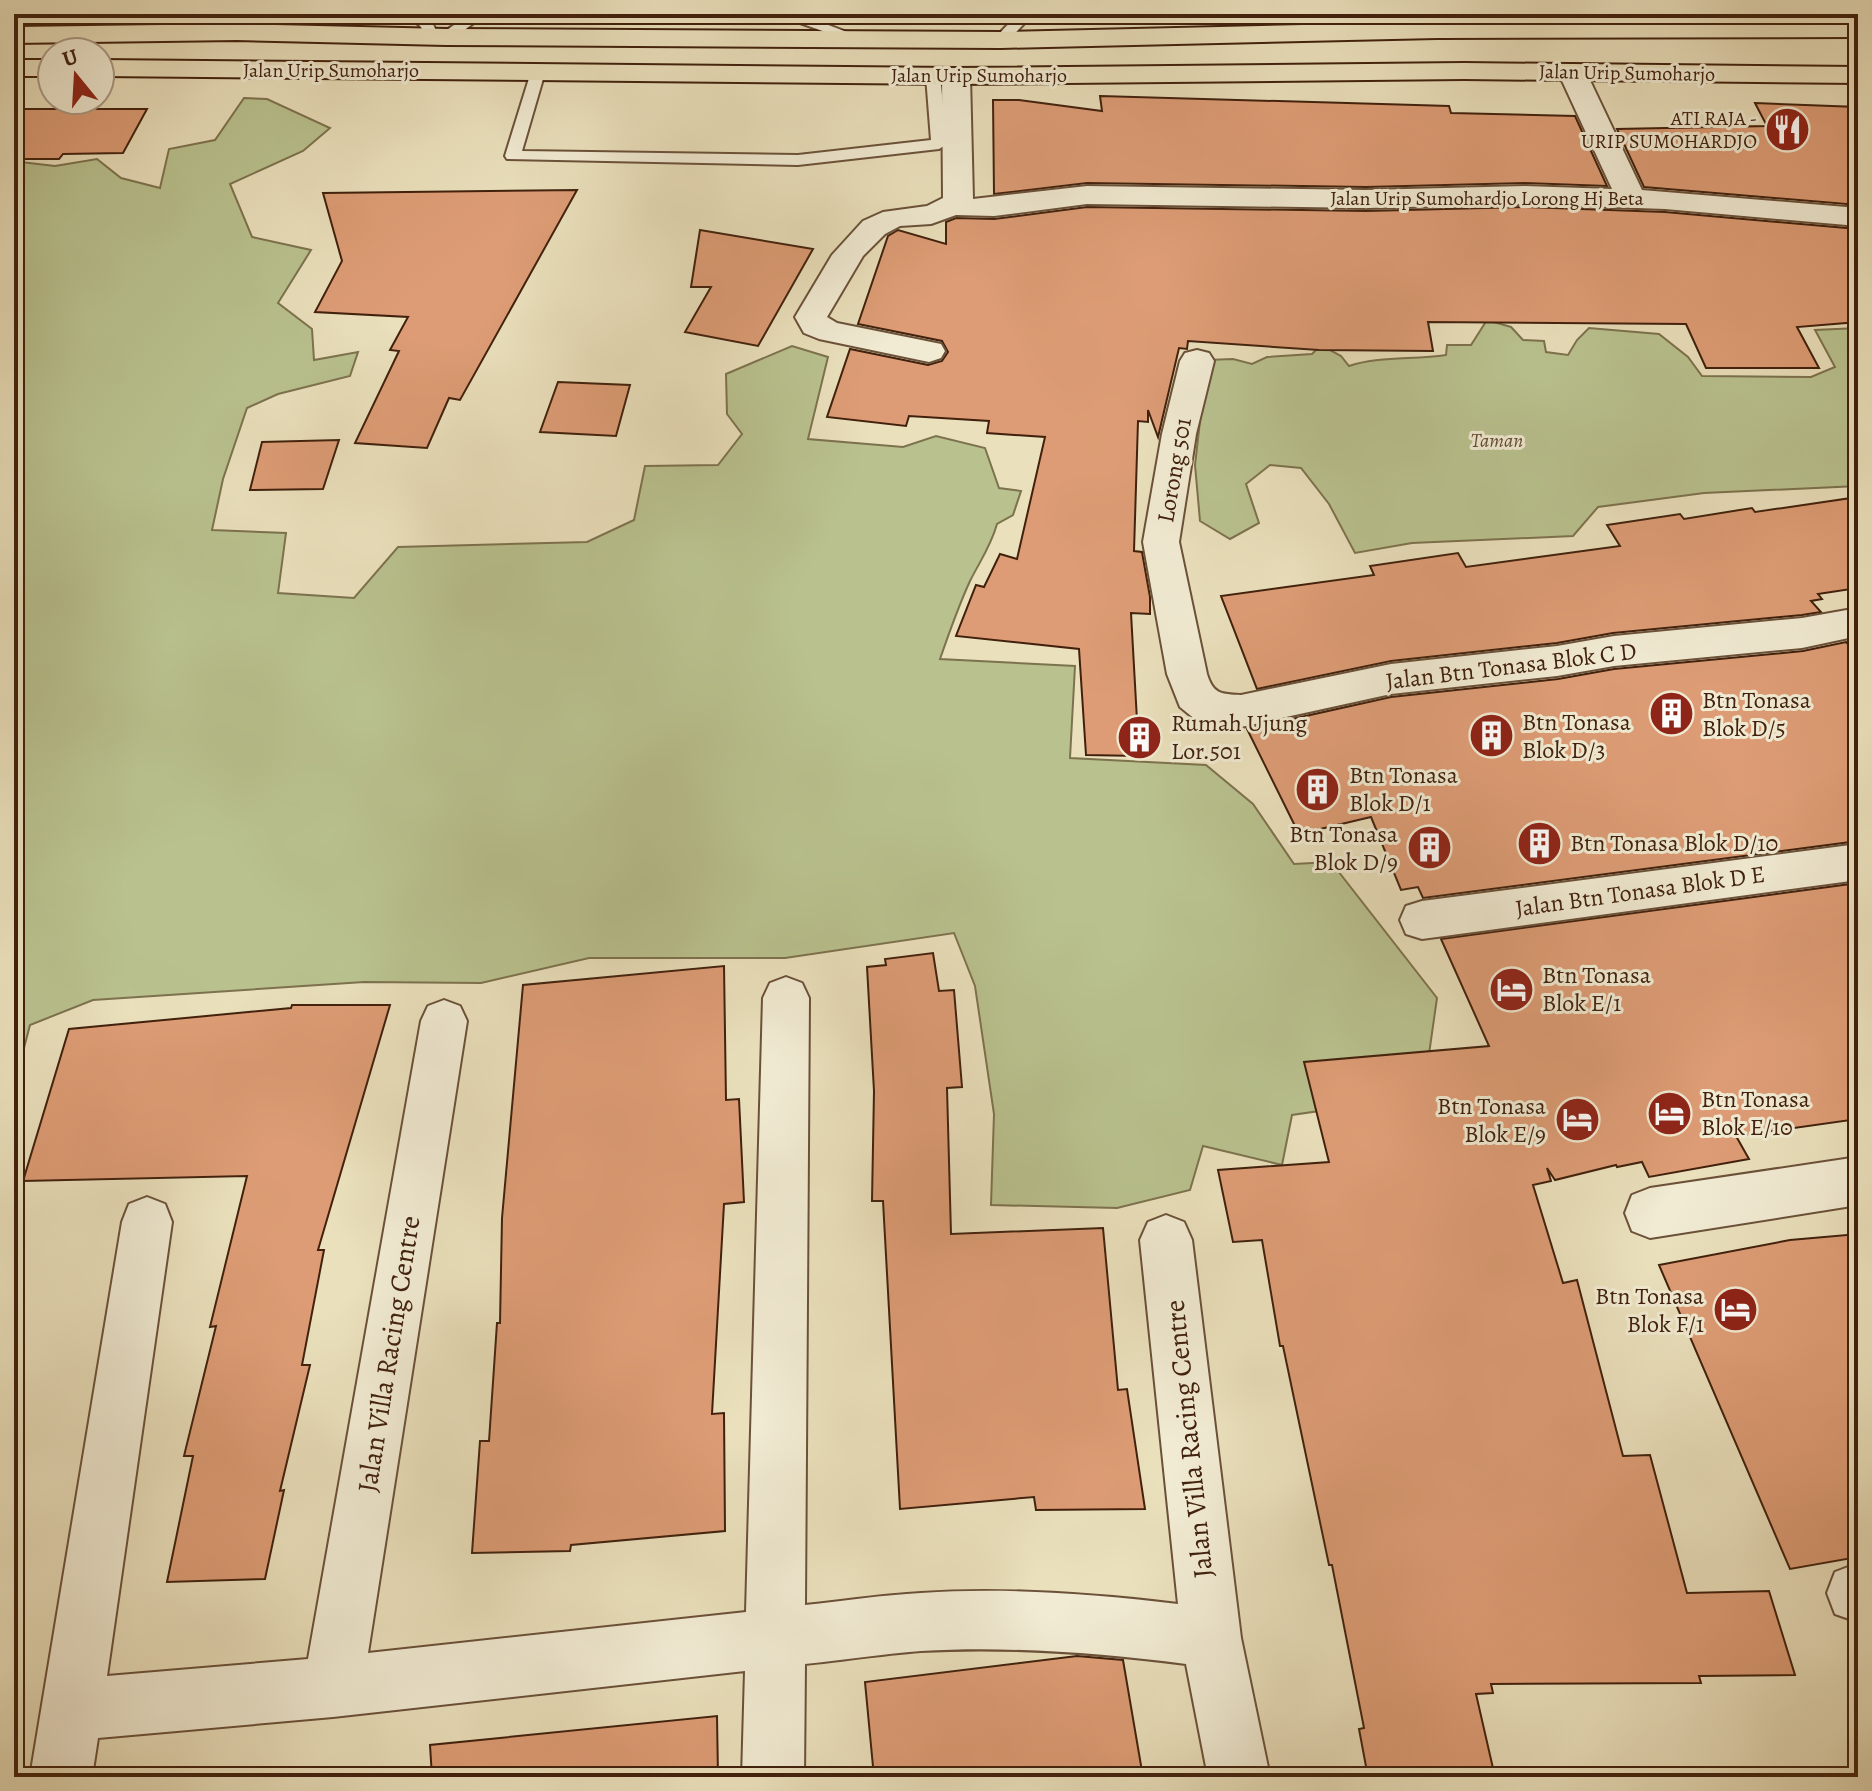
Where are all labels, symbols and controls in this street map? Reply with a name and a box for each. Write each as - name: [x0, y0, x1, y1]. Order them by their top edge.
- north arrow: [36, 36, 116, 116]
- text: U: [59, 41, 82, 74]
- street label: Jalan Urip Sumoharjo: [243, 57, 419, 84]
- street label: Jalan Urip Sumoharjo: [1539, 58, 1715, 88]
- street label: Jalan Urip Sumoharjo: [891, 62, 1067, 89]
- place label: ATI RAJA - URIP SUMOHARDJO: [1581, 105, 1757, 155]
- restaurant icon: ATI RAJA - URIP SUMOHARDJO: [1764, 105, 1812, 153]
- street label: Jalan Urip Sumohardjo Lorong Hj Beta: [1330, 185, 1645, 212]
- street label: Lorong 501: [1149, 415, 1199, 525]
- park label: Taman: [1471, 427, 1523, 454]
- street label: Jalan Btn Tonasa Blok C D: [1384, 635, 1638, 697]
- place label: Btn Tonasa Blok D/5: [1702, 684, 1812, 744]
- building icon: Btn Tonasa Blok D/5: [1647, 690, 1695, 738]
- place label: Btn Tonasa Blok D/3: [1522, 706, 1632, 766]
- place label: Rumah Ujung Lor.501: [1171, 707, 1307, 767]
- building icon: Btn Tonasa Blok D/3: [1467, 712, 1515, 760]
- building icon: Rumah Ujung Lor.501: [1116, 713, 1164, 761]
- place label: Btn Tonasa Blok D/1: [1349, 759, 1459, 819]
- building icon: Btn Tonasa Blok D/1: [1294, 765, 1342, 813]
- place label: Btn Tonasa Blok D/9: [1289, 818, 1399, 878]
- building icon: Btn Tonasa Blok D/10: [1515, 819, 1563, 867]
- building icon: Btn Tonasa Blok D/9: [1405, 824, 1453, 872]
- place label: Btn Tonasa Blok D/10: [1570, 827, 1778, 859]
- street label: Jalan Btn Tonasa Blok D E: [1513, 858, 1767, 924]
- place label: Btn Tonasa Blok E/1: [1542, 959, 1652, 1019]
- hotel icon: Btn Tonasa Blok E/1: [1487, 965, 1535, 1013]
- place label: Btn Tonasa Blok E/10: [1701, 1083, 1811, 1143]
- hotel icon: Btn Tonasa Blok E/10: [1646, 1089, 1694, 1137]
- place label: Btn Tonasa Blok E/9: [1437, 1090, 1547, 1150]
- hotel icon: Btn Tonasa Blok E/9: [1553, 1096, 1601, 1144]
- street label: Jalan Villa Racing Centre: [348, 1213, 430, 1495]
- place label: Btn Tonasa Blok F/1: [1595, 1280, 1705, 1340]
- hotel icon: Btn Tonasa Blok F/1: [1711, 1286, 1759, 1334]
- street label: Jalan Villa Racing Centre: [1155, 1298, 1223, 1580]

